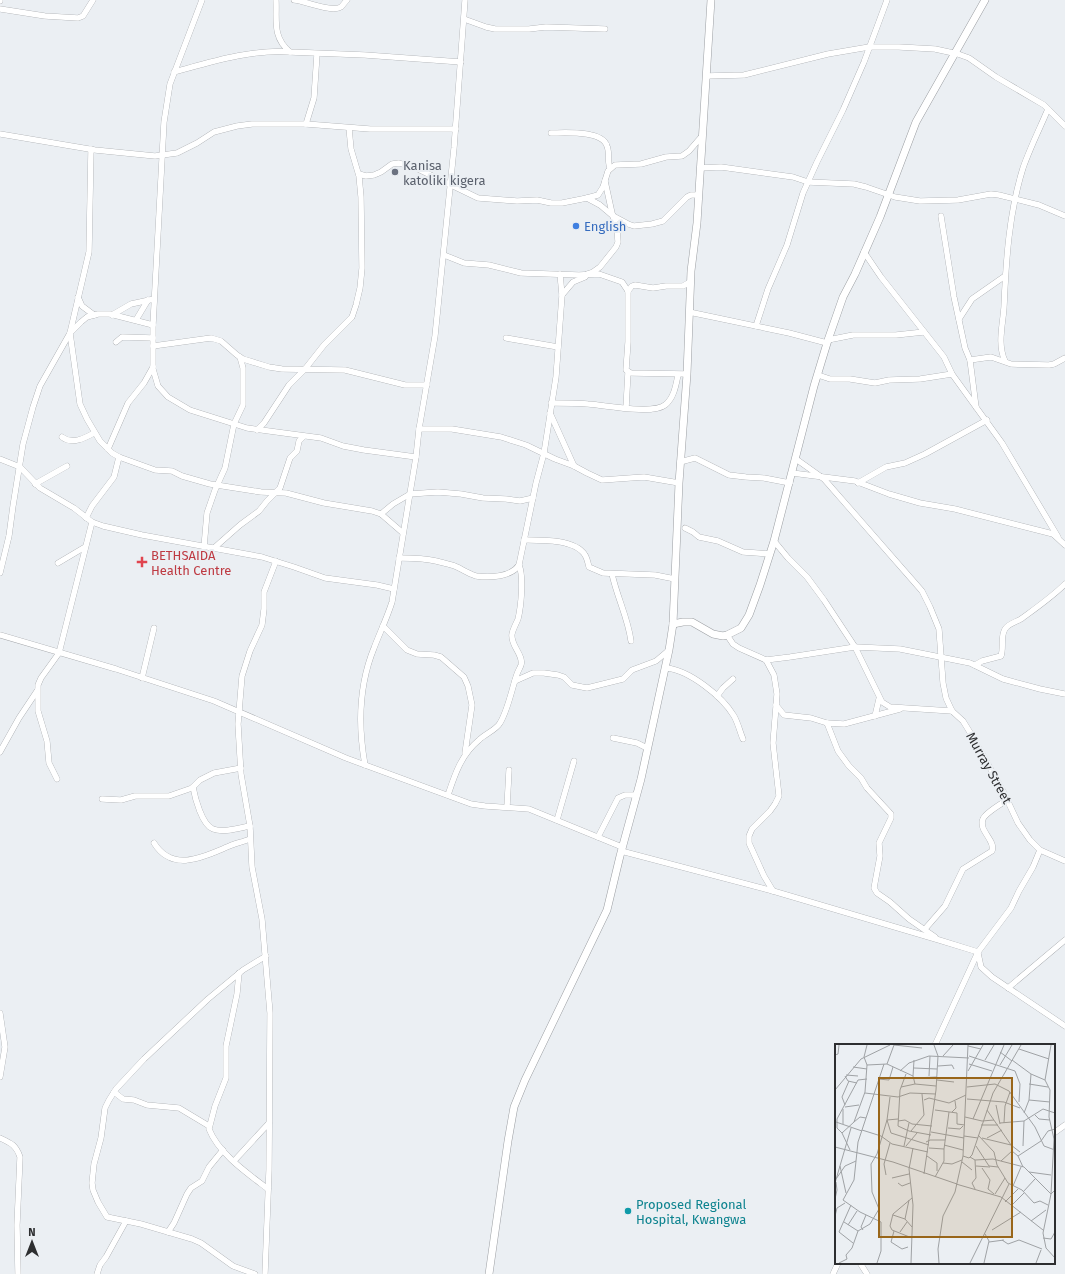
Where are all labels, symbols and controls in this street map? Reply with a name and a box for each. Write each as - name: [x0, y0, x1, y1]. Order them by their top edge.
- place label: Kanisa katoliki kigera: [403, 158, 485, 188]
- marker: Kanisa katoliki kigera: [390, 167, 400, 177]
- place label: English: [584, 219, 626, 234]
- marker: English: [571, 221, 581, 231]
- place label: BETHSAIDA Health Centre: [151, 548, 231, 578]
- marker: BETHSAIDA Health Centre: [136, 556, 148, 568]
- street label: Murray Street: [963, 730, 1015, 807]
- inset map: [835, 1044, 1055, 1264]
- place label: Proposed Regional Hospital, Kwangwa: [636, 1197, 747, 1227]
- marker: Proposed Regional Hospital, Kwangwa: [623, 1206, 633, 1216]
- north arrow: [12, 1222, 52, 1262]
- text: N: [28, 1226, 36, 1239]

